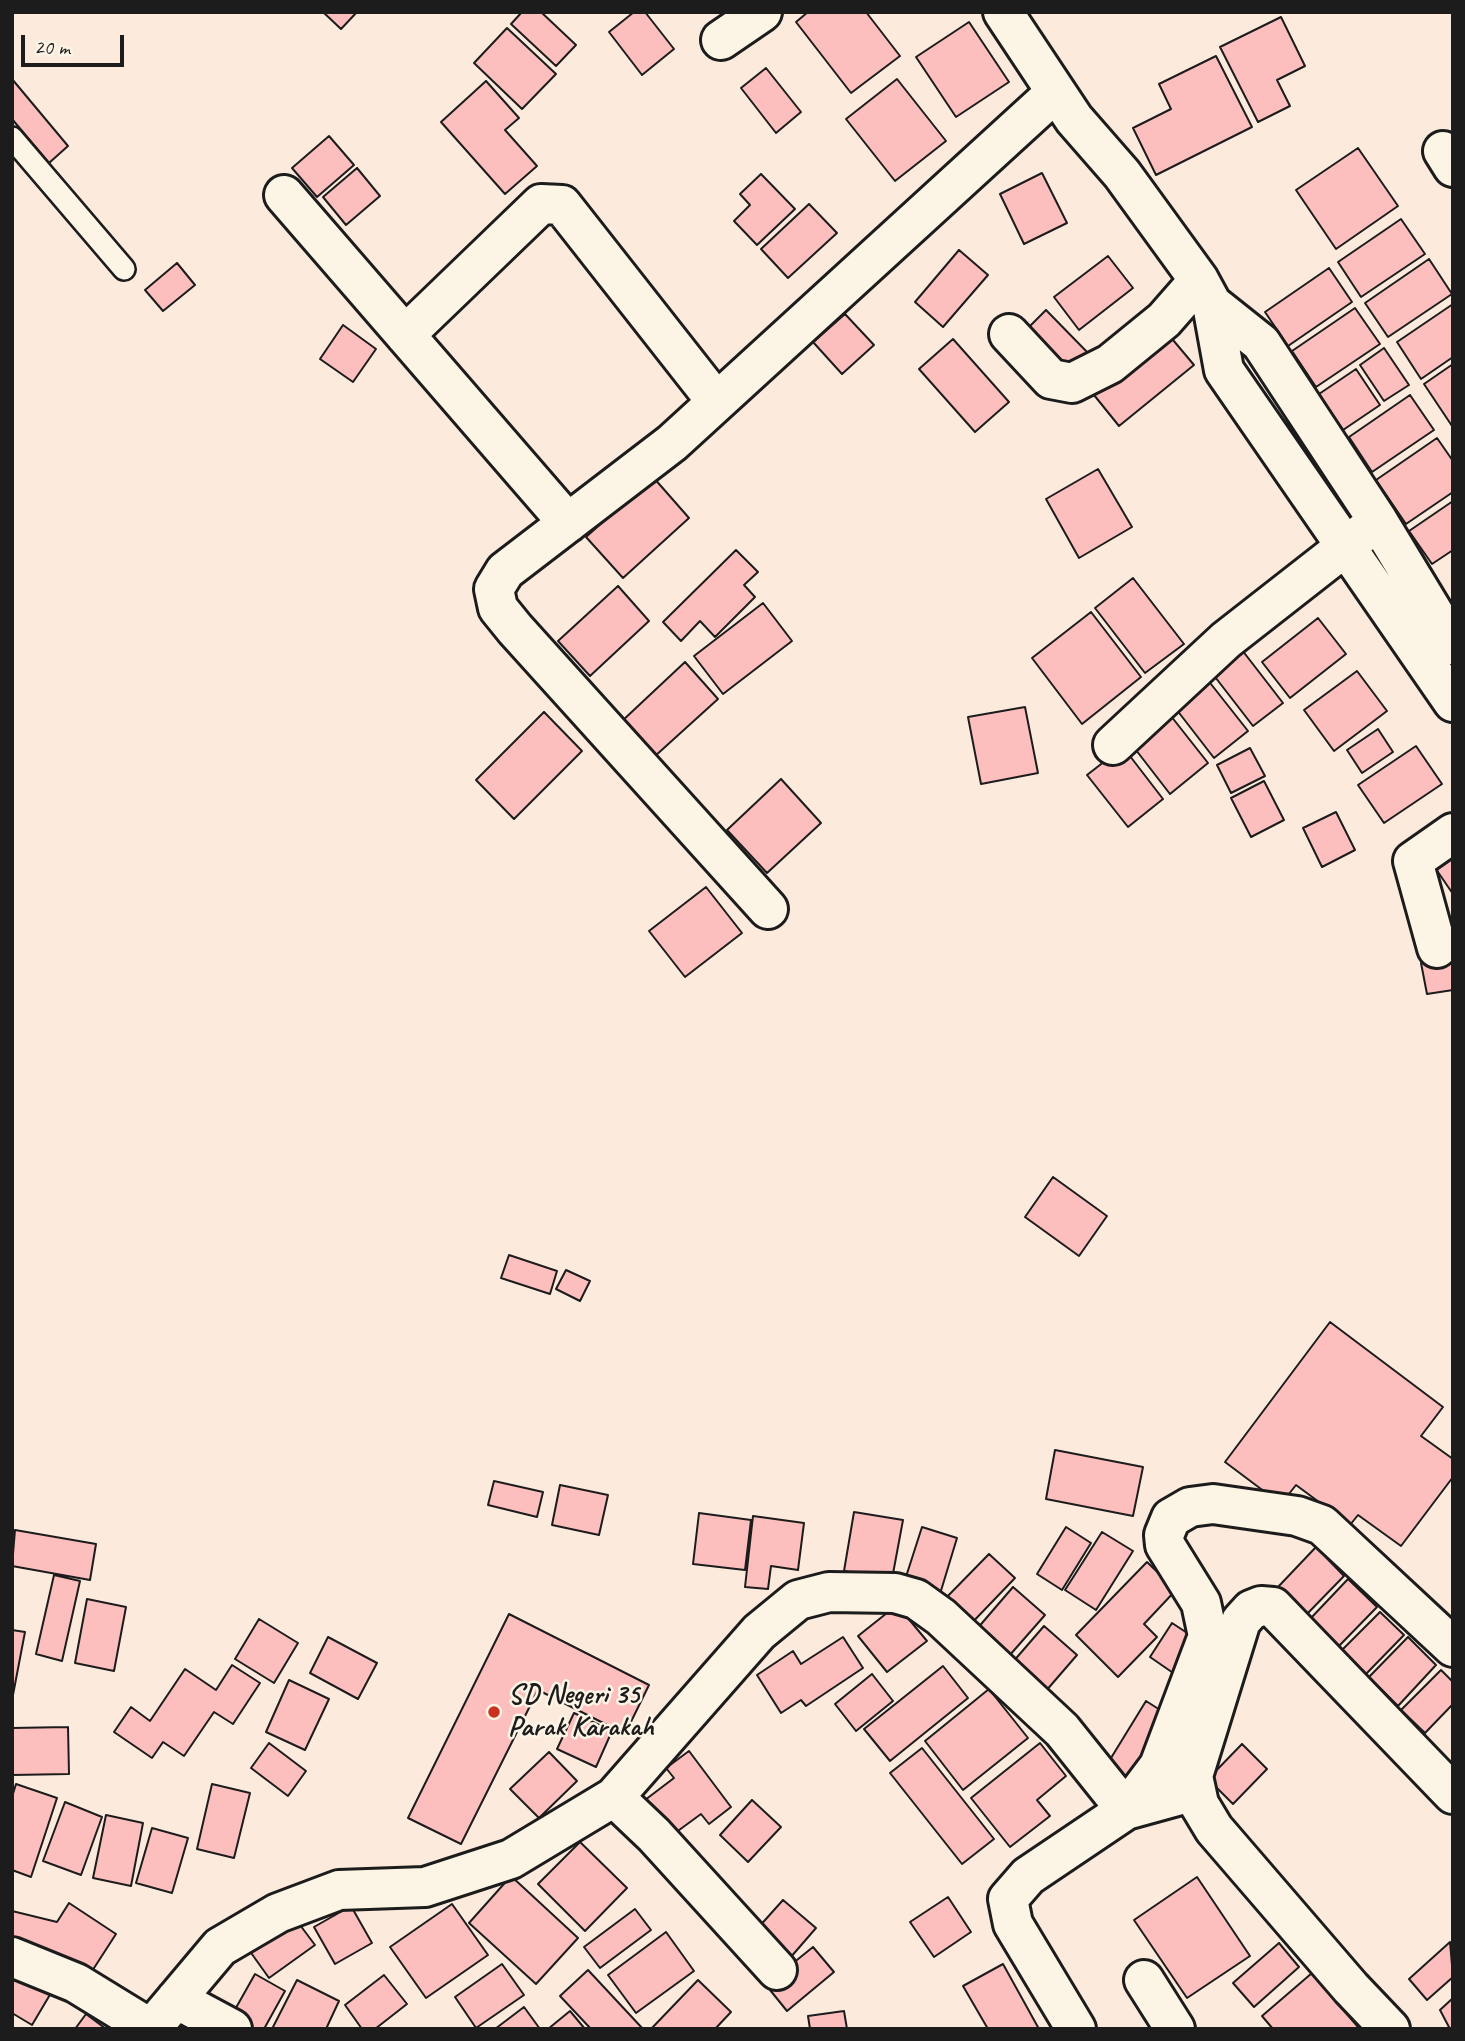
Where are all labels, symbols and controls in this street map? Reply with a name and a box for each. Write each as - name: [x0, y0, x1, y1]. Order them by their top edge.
- scale bar: [24, 21, 128, 65]
- text: 20 m: [34, 34, 70, 60]
- place label: SD Negeri 35 Parak Karakah: [508, 1679, 654, 1745]
- marker: SD Negeri 35 Parak Karakah: [486, 1704, 502, 1720]

